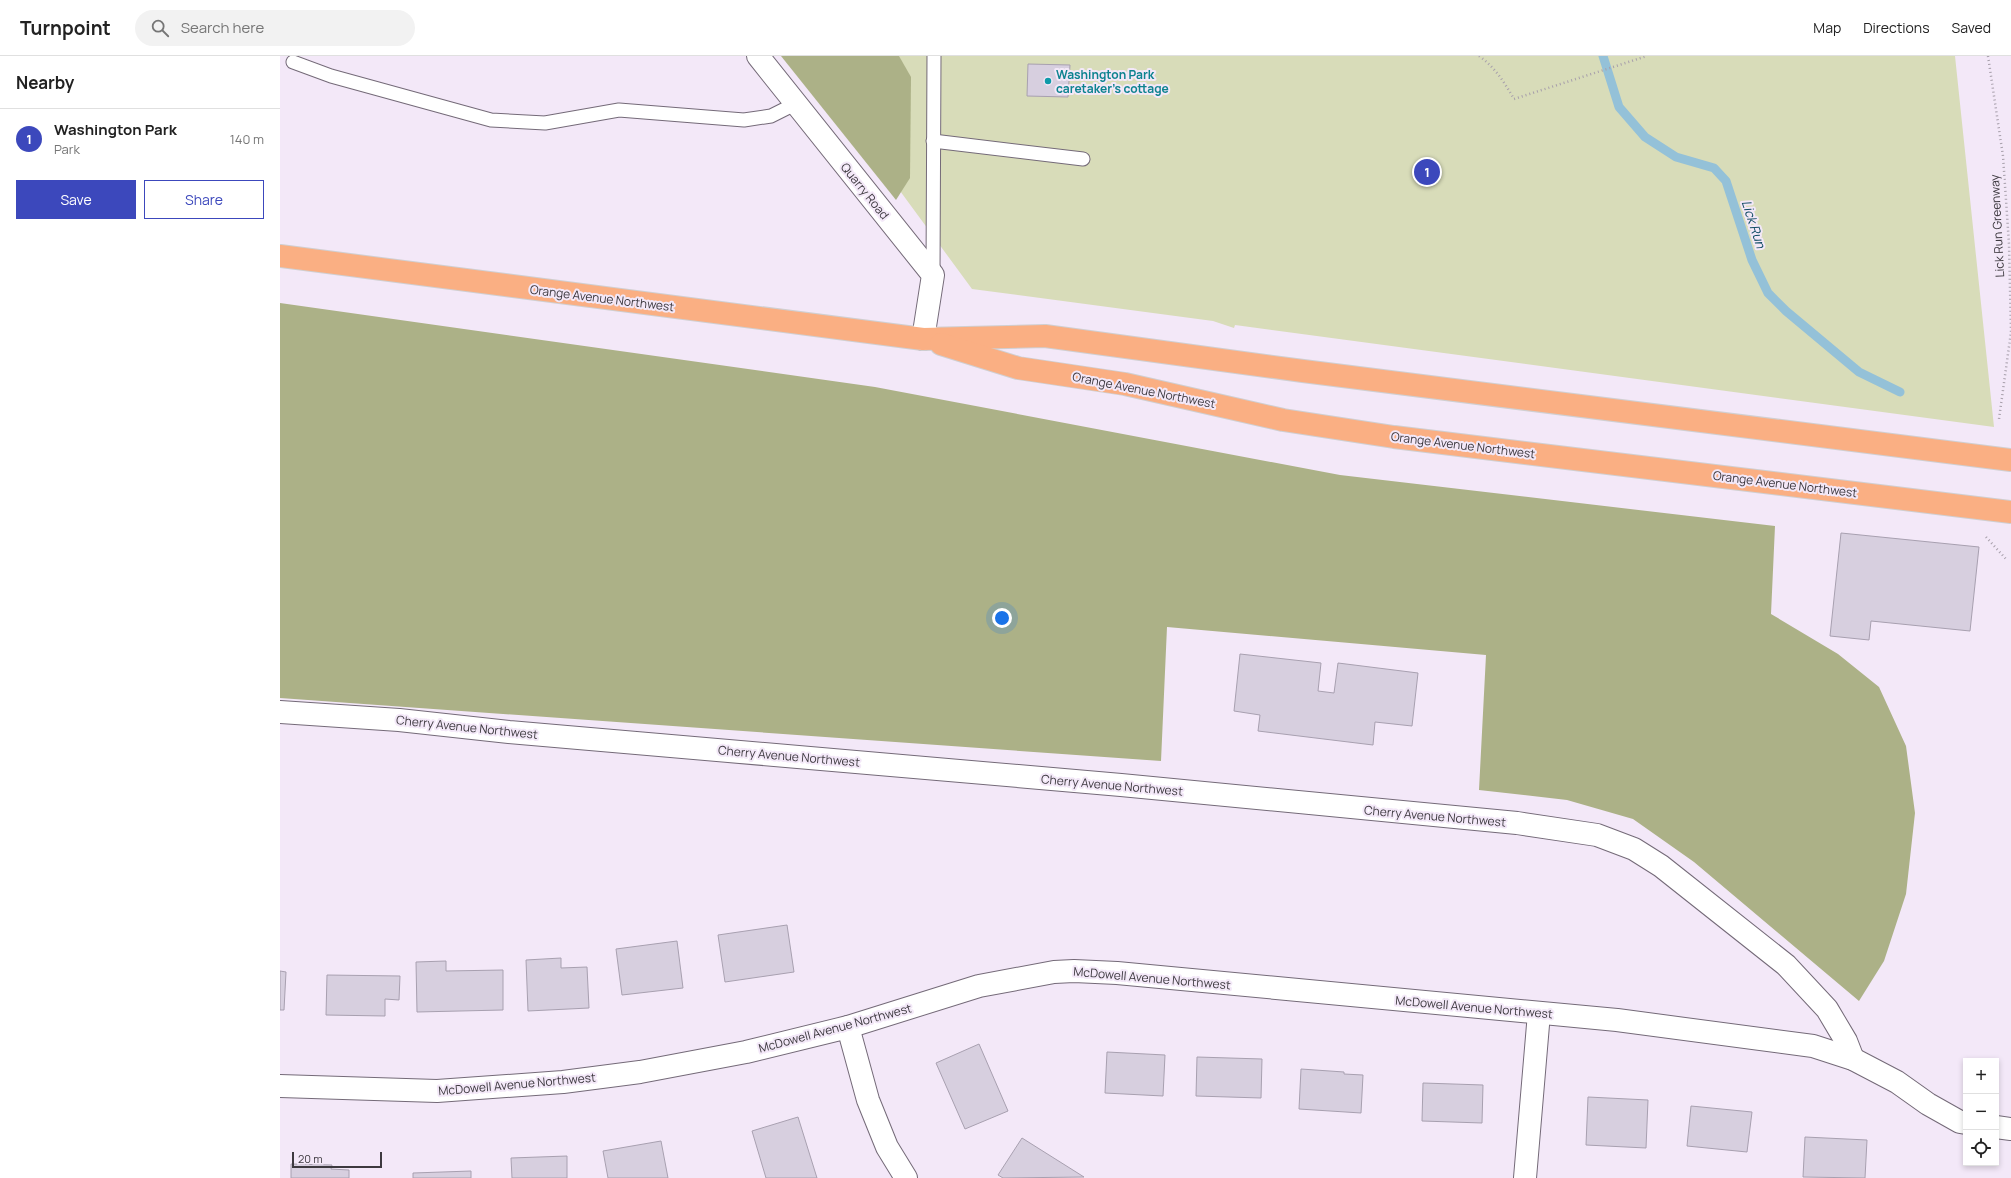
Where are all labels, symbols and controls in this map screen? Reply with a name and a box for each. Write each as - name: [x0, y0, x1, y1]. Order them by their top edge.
- search box: [135, 10, 415, 46]
- text: Turnpoint: [20, 15, 111, 41]
- icon: search: [149, 17, 171, 39]
- text: Search here: [181, 17, 264, 38]
- text: Map: [1813, 18, 1841, 37]
- text: Directions: [1863, 18, 1930, 37]
- text: Saved: [1952, 18, 1991, 37]
- place label: Washington Park caretaker's cottage: [1056, 66, 1169, 97]
- text: Nearby: [16, 71, 74, 94]
- marker: Washington Park caretaker's cottage: [1043, 76, 1053, 86]
- text: Washington Park: [54, 119, 177, 140]
- text: 1: [26, 130, 32, 148]
- text: 140 m: [230, 130, 264, 148]
- text: Park: [54, 140, 80, 158]
- pin: 1: [1414, 157, 1440, 187]
- street label: Quarry Road: [837, 159, 893, 223]
- street label: Lick Run Greenway: [1986, 173, 2008, 278]
- button: Save: [16, 180, 136, 219]
- button: Share: [144, 180, 264, 219]
- water label: Lick Run: [1738, 198, 1771, 252]
- street label: Orange Avenue Northwest: [529, 281, 675, 315]
- street label: Orange Avenue Northwest: [1071, 368, 1217, 412]
- street label: Orange Avenue Northwest: [1390, 428, 1536, 462]
- street label: Orange Avenue Northwest: [1712, 467, 1858, 501]
- your location: [992, 608, 1012, 628]
- street label: Cherry Avenue Northwest: [395, 711, 539, 743]
- street label: Cherry Avenue Northwest: [717, 741, 861, 771]
- street label: Cherry Avenue Northwest: [1040, 770, 1184, 800]
- street label: Cherry Avenue Northwest: [1363, 801, 1507, 831]
- street label: McDowell Avenue Northwest: [1073, 963, 1232, 993]
- street label: McDowell Avenue Northwest: [1395, 992, 1554, 1022]
- street label: McDowell Avenue Northwest: [757, 999, 914, 1057]
- map controls: [1963, 1058, 1999, 1166]
- button: +: [1963, 1058, 1999, 1094]
- street label: McDowell Avenue Northwest: [438, 1069, 597, 1099]
- button: −: [1963, 1094, 1999, 1130]
- button: locate: [1963, 1130, 1999, 1166]
- scale bar: [292, 1150, 382, 1169]
- text: 20 m: [298, 1151, 323, 1166]

